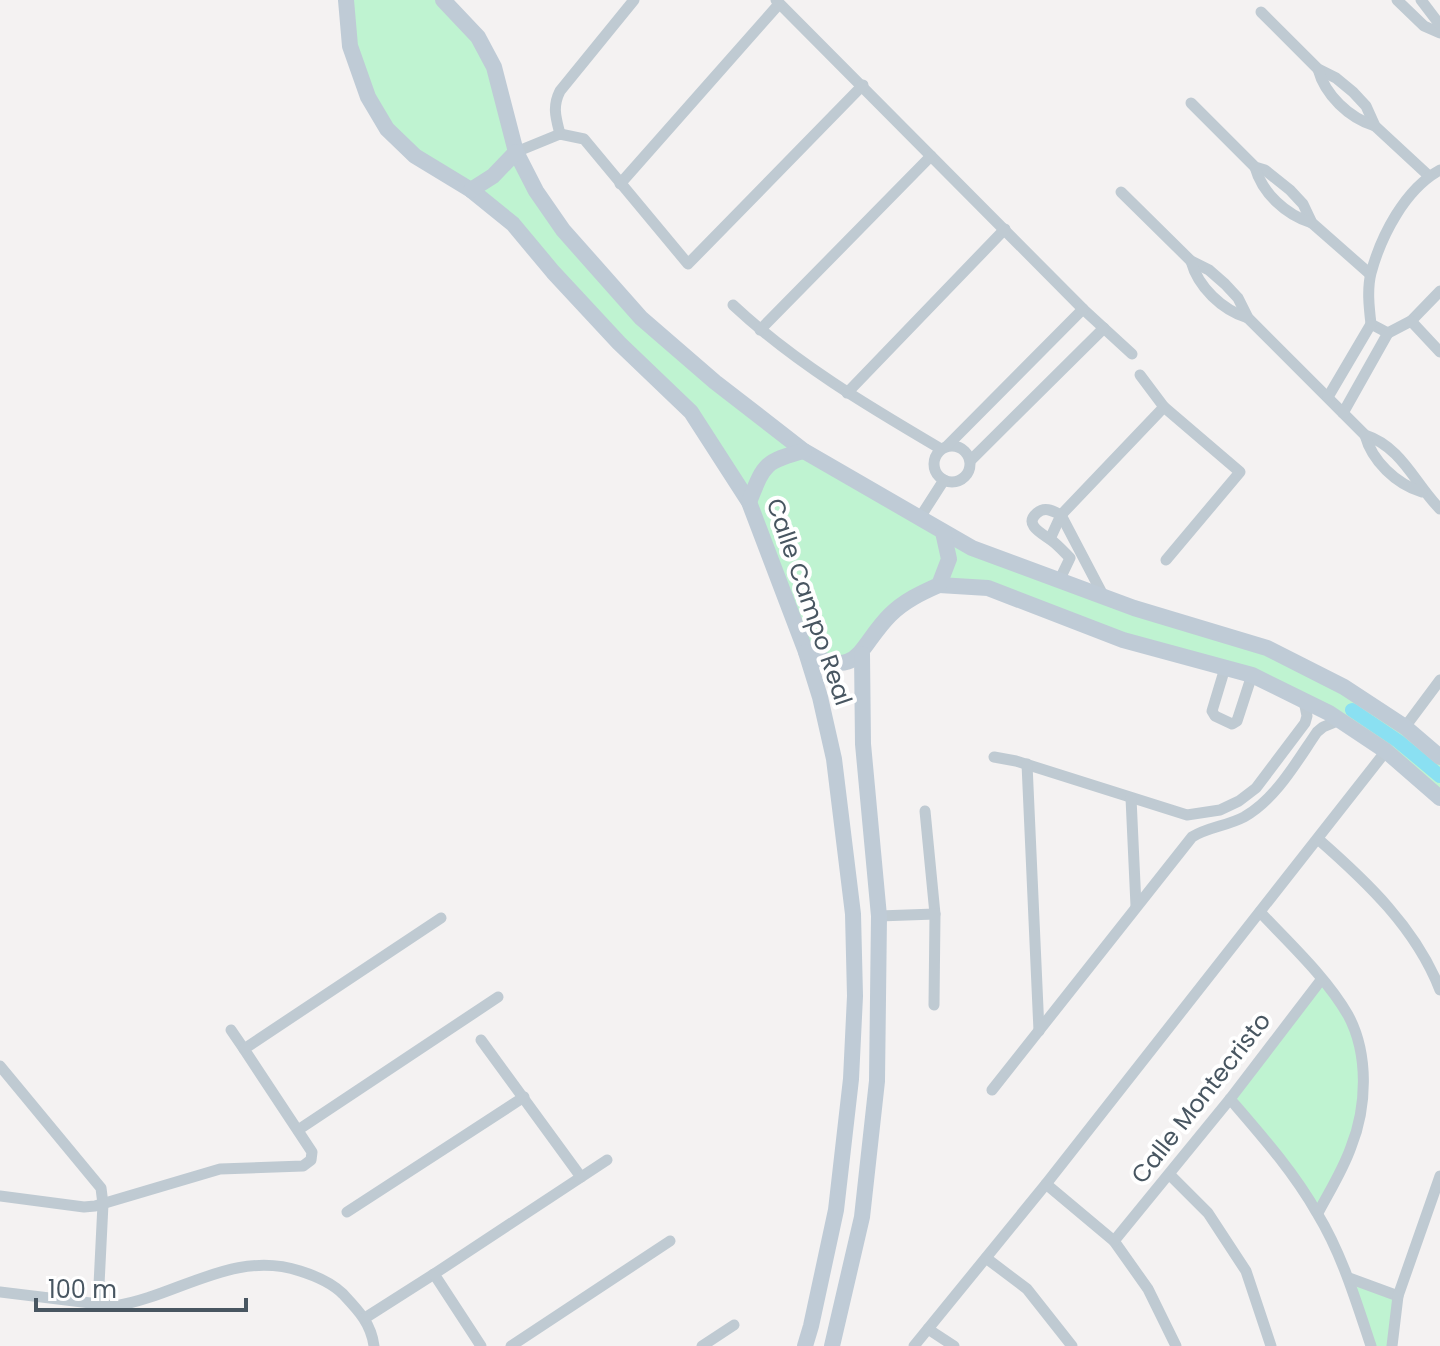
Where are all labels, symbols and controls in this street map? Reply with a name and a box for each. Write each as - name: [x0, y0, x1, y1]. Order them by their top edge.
- street label: Calle Campo Real: [759, 494, 860, 710]
- street label: Calle Montecristo: [1123, 1005, 1278, 1190]
- scale bar: [36, 1262, 246, 1312]
- text: 100 m: [48, 1273, 117, 1306]

